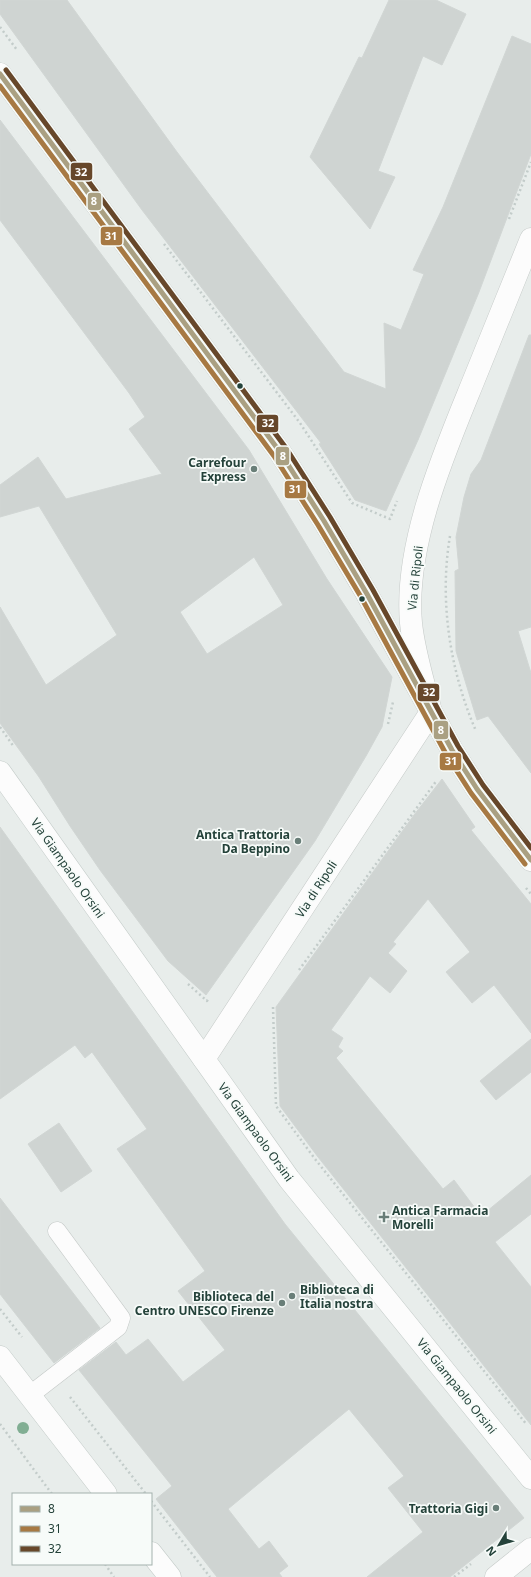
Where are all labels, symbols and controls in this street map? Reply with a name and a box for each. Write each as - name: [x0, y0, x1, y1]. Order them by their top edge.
- line badge: 32: [70, 162, 93, 181]
- text: 32: [75, 164, 87, 179]
- line badge: 8: [87, 192, 102, 211]
- text: 8: [91, 193, 97, 208]
- line badge: 31: [100, 226, 123, 246]
- text: 31: [105, 228, 117, 243]
- unlabelled marker: [235, 381, 245, 391]
- line badge: 32: [256, 414, 279, 433]
- text: 32: [262, 415, 274, 430]
- line badge: 8: [275, 446, 290, 466]
- text: 8: [280, 448, 286, 463]
- place label: Carrefour Express: [188, 454, 247, 485]
- marker: Carrefour Express: [249, 464, 259, 474]
- line badge: 31: [284, 480, 307, 499]
- text: 31: [289, 481, 301, 496]
- street label: Via di Ripoli: [403, 545, 427, 611]
- unlabelled marker: [357, 594, 367, 604]
- line badge: 32: [417, 683, 440, 702]
- text: 32: [423, 684, 435, 699]
- line badge: 8: [433, 720, 449, 740]
- text: 8: [438, 722, 444, 737]
- line badge: 31: [439, 752, 462, 771]
- text: 31: [445, 753, 457, 768]
- street label: Via Giampaolo Orsini: [27, 815, 109, 921]
- place label: Antica Trattoria Da Beppino: [196, 826, 290, 857]
- marker: Antica Trattoria Da Beppino: [293, 836, 303, 846]
- street label: Via di Ripoli: [291, 857, 341, 921]
- street label: Via Giampaolo Orsini: [214, 1079, 298, 1185]
- place label: Antica Farmacia Morelli: [392, 1202, 488, 1233]
- marker: Antica Farmacia Morelli: [379, 1212, 389, 1222]
- place label: Biblioteca di Italia nostra: [300, 1281, 374, 1312]
- place label: Biblioteca del Centro UNESCO Firenze: [135, 1288, 274, 1319]
- marker: Biblioteca di Italia nostra: [287, 1291, 297, 1301]
- marker: Biblioteca del Centro UNESCO Firenze: [277, 1298, 287, 1308]
- street label: Via Giampaolo Orsini: [413, 1335, 501, 1437]
- legend: [12, 1493, 152, 1565]
- text: 8: [48, 1500, 55, 1517]
- place label: Trattoria Gigi: [409, 1500, 488, 1517]
- marker: Trattoria Gigi: [491, 1503, 501, 1513]
- text: 31: [48, 1520, 62, 1537]
- north arrow: [479, 1525, 519, 1565]
- text: 32: [48, 1540, 62, 1557]
- text: N: [482, 1543, 499, 1560]

